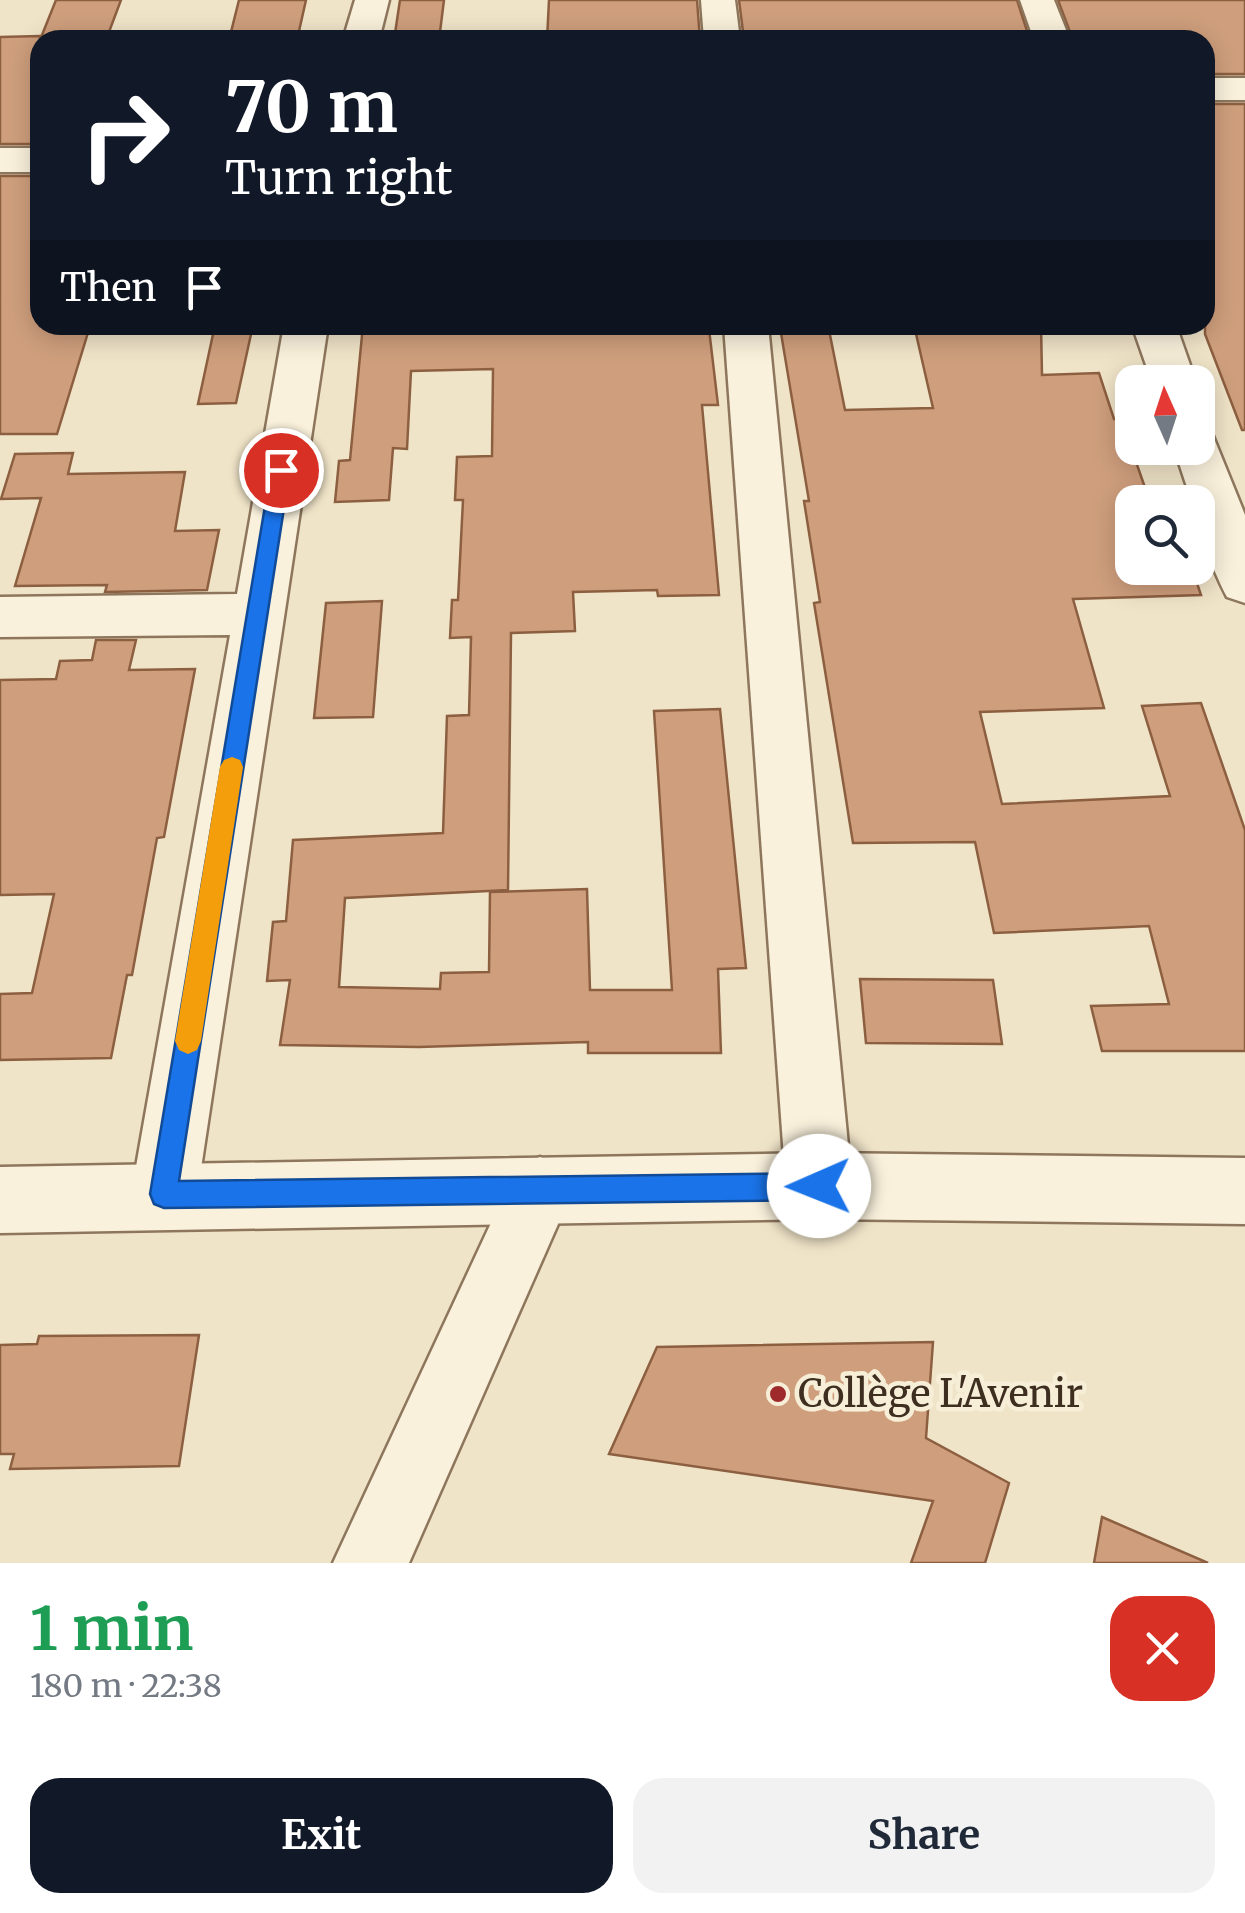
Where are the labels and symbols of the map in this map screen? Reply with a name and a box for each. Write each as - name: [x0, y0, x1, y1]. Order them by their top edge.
- north arrow: [1115, 365, 1215, 465]
- pin: [239, 428, 324, 513]
- position arrow: [767, 1134, 871, 1238]
- place label: Collège L'Avenir: [798, 1370, 1083, 1418]
- marker: Collège L'Avenir: [767, 1383, 789, 1405]

